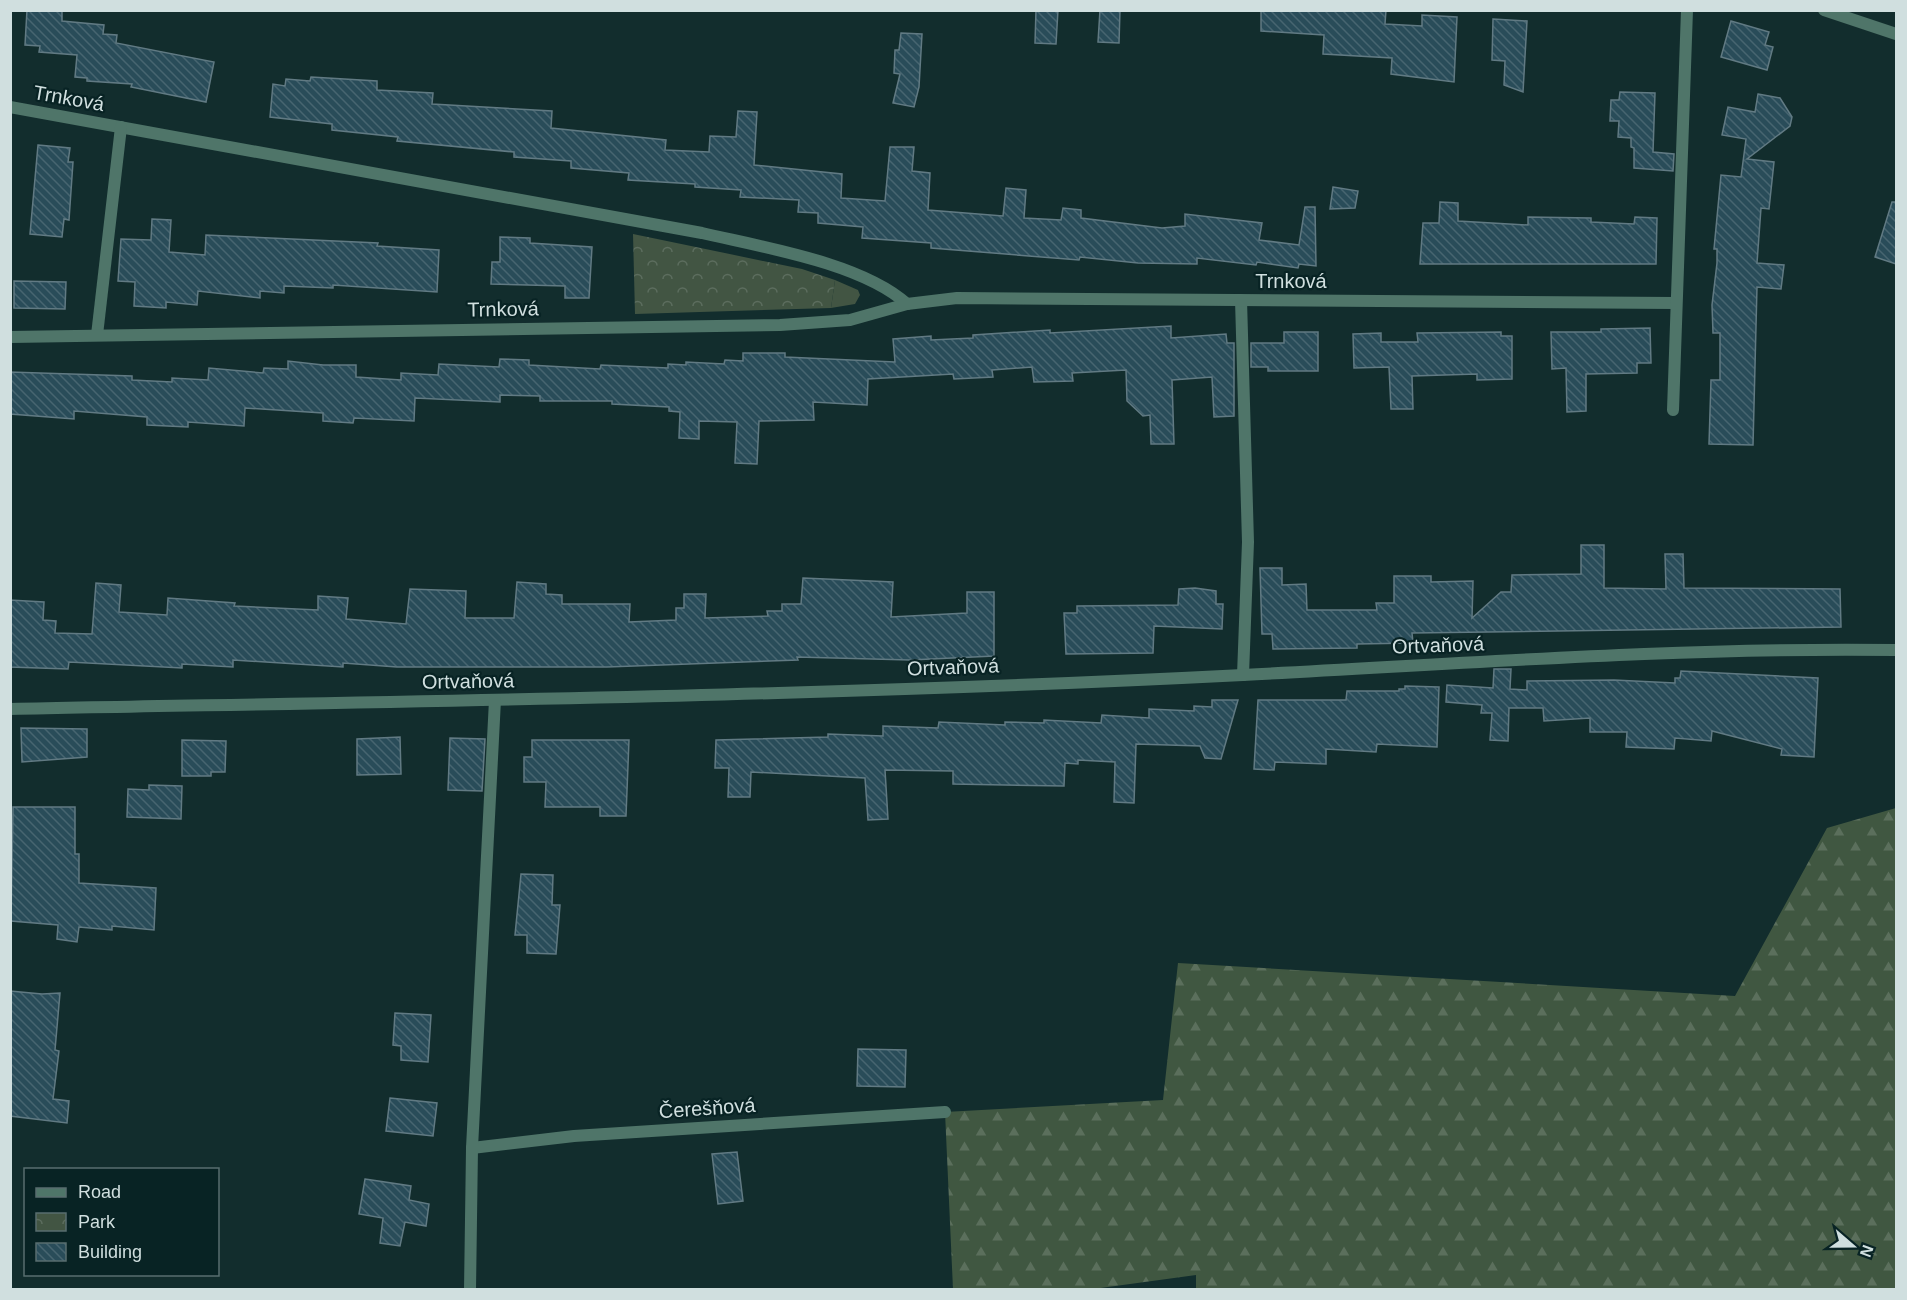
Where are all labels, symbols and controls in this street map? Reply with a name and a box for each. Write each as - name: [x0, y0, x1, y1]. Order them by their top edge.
- street label: Trnková: [32, 81, 107, 115]
- street label: Trnková: [1255, 270, 1328, 292]
- street label: Trnková: [467, 297, 540, 321]
- street label: Ortvaňová: [1392, 632, 1485, 658]
- street label: Ortvaňová: [907, 654, 1000, 680]
- street label: Ortvaňová: [422, 669, 515, 693]
- street label: Čerešňová: [658, 1094, 757, 1122]
- legend: [24, 1168, 219, 1276]
- text: Road: [78, 1182, 121, 1202]
- text: Park: [78, 1212, 116, 1232]
- north arrow: [1823, 1216, 1883, 1276]
- text: Building: [78, 1242, 142, 1262]
- text: N: [1857, 1243, 1877, 1259]

